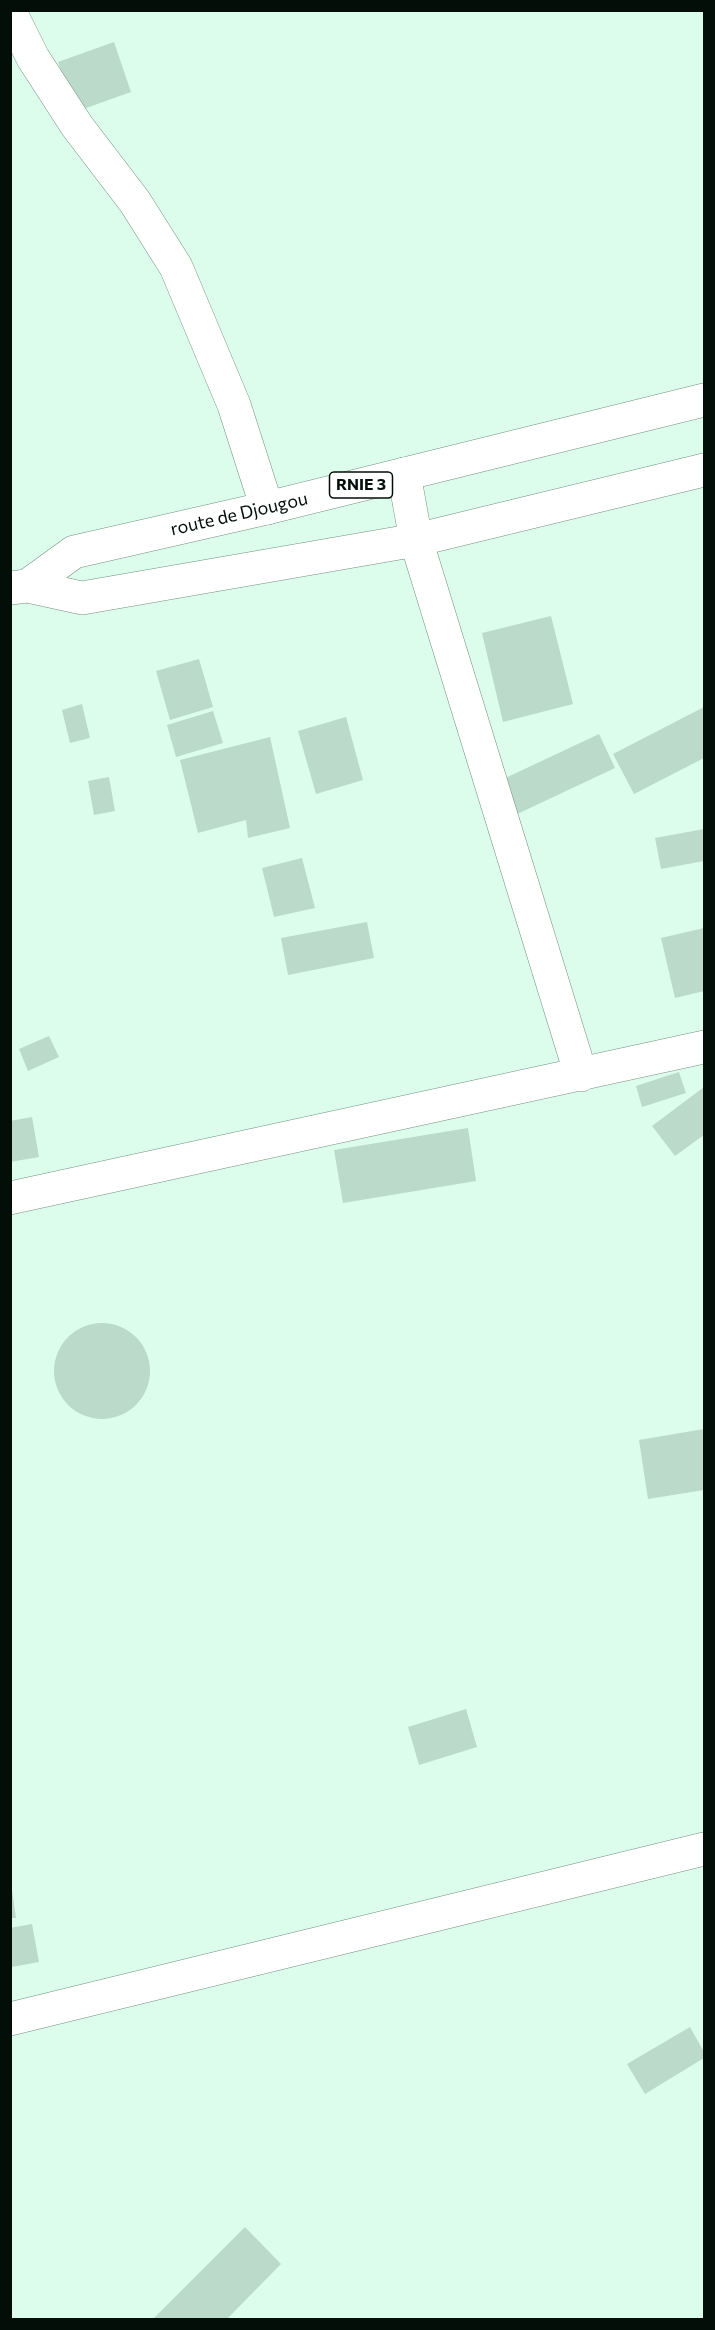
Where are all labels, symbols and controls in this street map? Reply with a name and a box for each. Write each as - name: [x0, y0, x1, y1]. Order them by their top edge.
- road number: RNIE 3: [330, 472, 392, 498]
- street label: route de Djougou: [168, 488, 310, 540]

